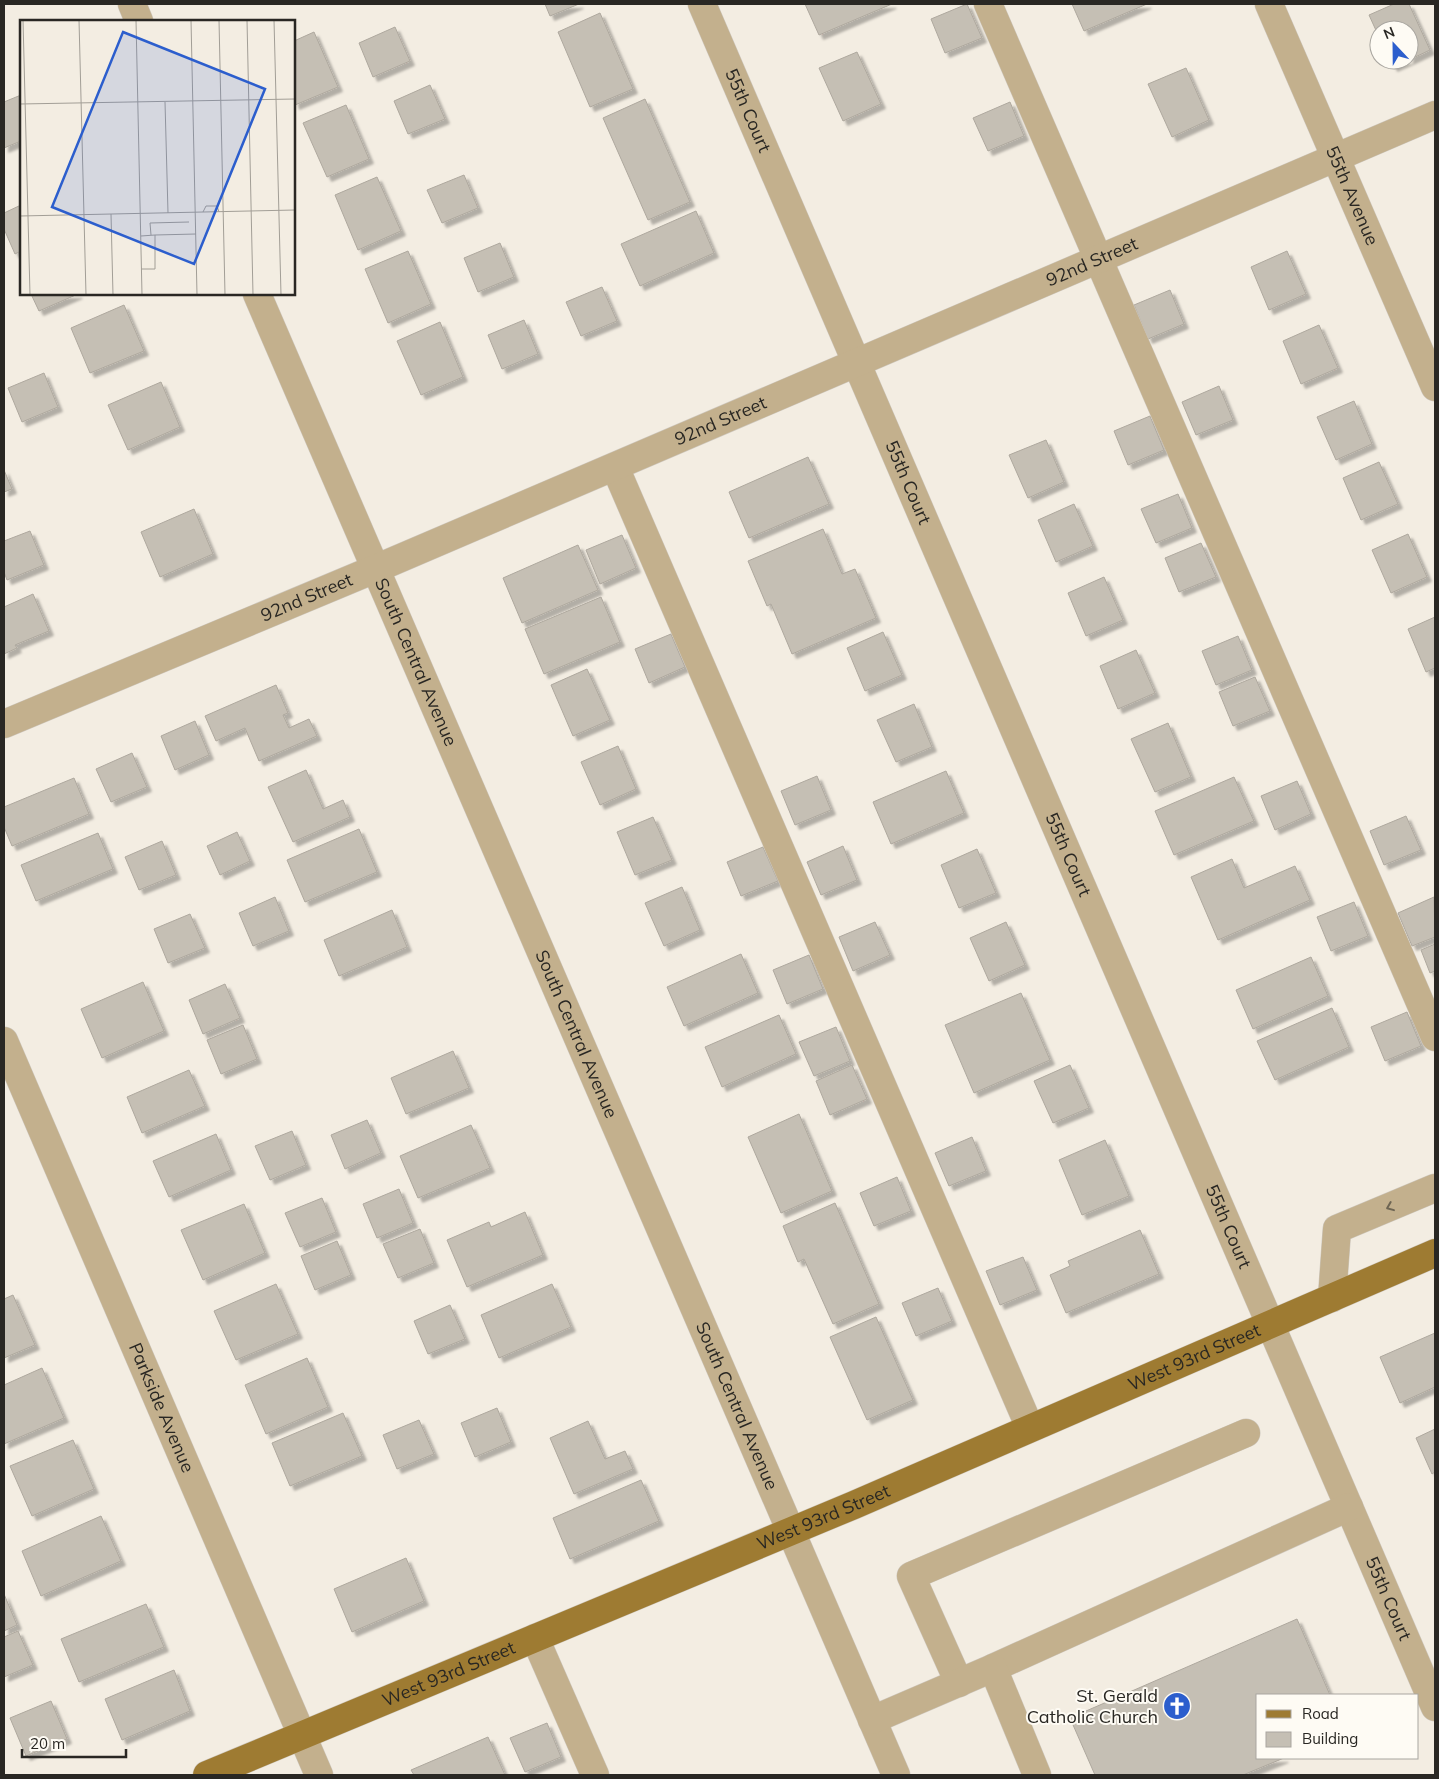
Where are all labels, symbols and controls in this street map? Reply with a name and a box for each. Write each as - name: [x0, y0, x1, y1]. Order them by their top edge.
- inset map: [20, 20, 295, 295]
- north arrow: [1369, 20, 1419, 70]
- text: N: [1381, 23, 1397, 43]
- street label: 55th Court: [720, 65, 776, 156]
- street label: 55th Avenue: [1321, 142, 1384, 249]
- street label: 92nd Street: [1042, 232, 1141, 291]
- street label: 92nd Street: [671, 391, 770, 450]
- street label: 55th Court: [880, 437, 937, 528]
- street label: 92nd Street: [257, 568, 356, 627]
- street label: South Central Avenue: [370, 574, 463, 750]
- street label: 55th Court: [1040, 809, 1097, 900]
- street label: South Central Avenue: [530, 946, 623, 1121]
- street label: 55th Court: [1201, 1181, 1257, 1272]
- one-way arrow: [1386, 1201, 1395, 1211]
- street label: South Central Avenue: [691, 1318, 784, 1493]
- street label: West 93rd Street: [1124, 1318, 1264, 1396]
- street label: Parkside Avenue: [124, 1339, 200, 1476]
- street label: West 93rd Street: [753, 1479, 893, 1555]
- street label: 55th Court: [1361, 1553, 1417, 1644]
- street label: West 93rd Street: [379, 1636, 519, 1712]
- place label: St. Gerald Catholic Church: [1027, 1684, 1158, 1728]
- church icon: St. Gerald Catholic Church: [1162, 1691, 1192, 1721]
- legend: [1256, 1694, 1419, 1759]
- text: Road: [1302, 1704, 1339, 1723]
- scale bar: [22, 1726, 126, 1758]
- text: Building: [1302, 1729, 1358, 1748]
- text: 20 m: [30, 1734, 65, 1753]

